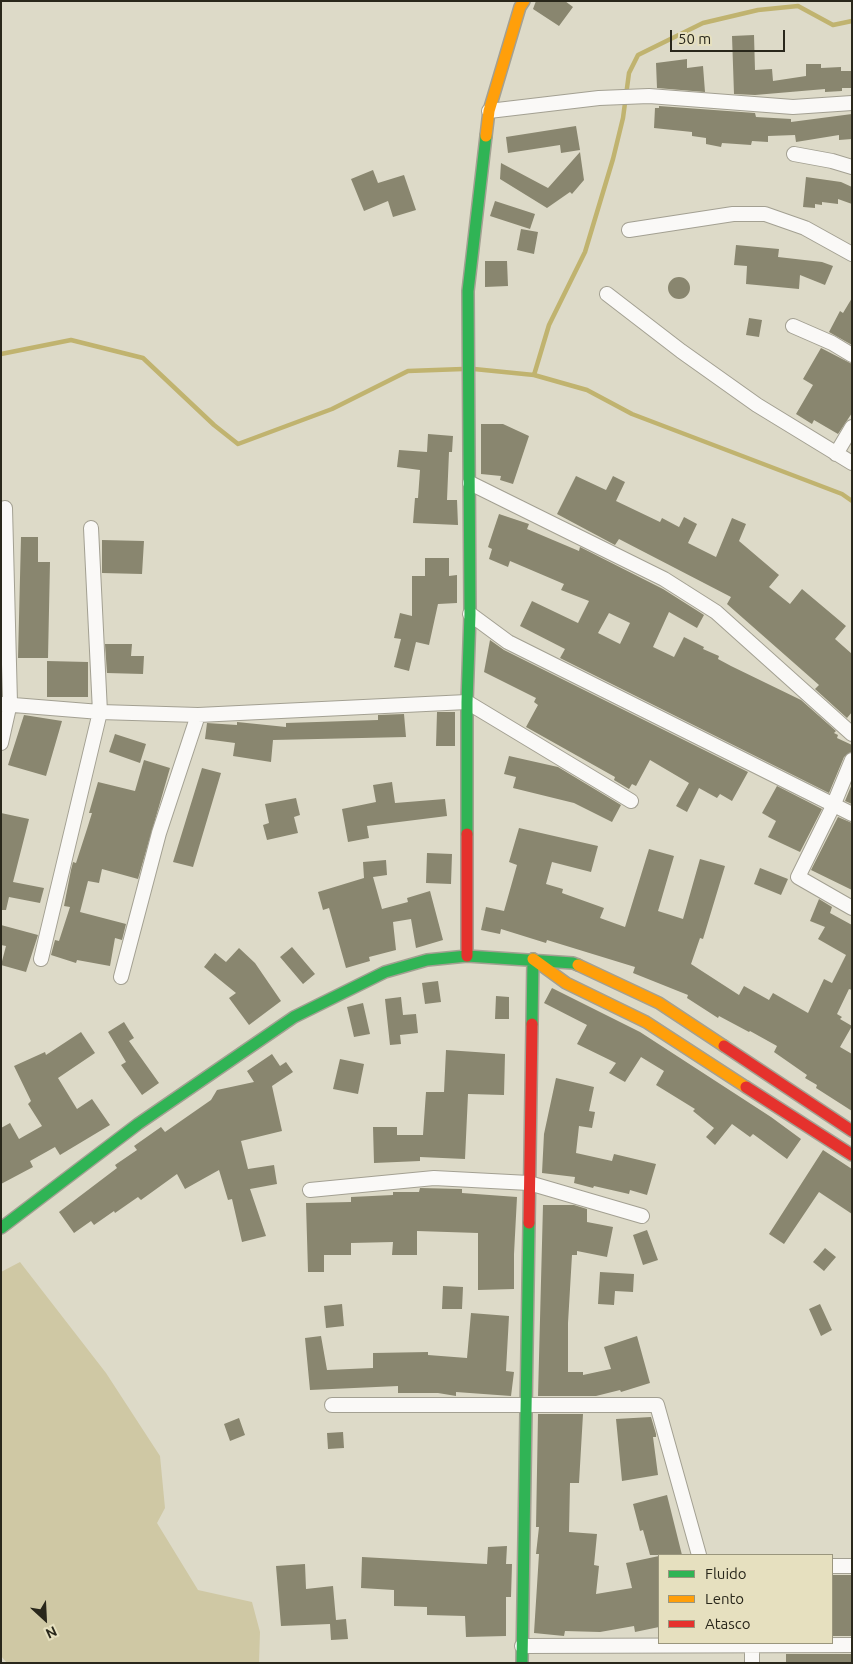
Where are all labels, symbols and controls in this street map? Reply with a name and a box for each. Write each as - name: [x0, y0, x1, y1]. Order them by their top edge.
- scale bar: [673, 20, 788, 52]
- text: 50 m: [678, 30, 711, 47]
- legend: [658, 1554, 833, 1644]
- text: Fluido: [705, 1565, 747, 1582]
- text: Lento: [705, 1590, 744, 1607]
- north arrow: [20, 1594, 70, 1644]
- text: Atasco: [705, 1615, 751, 1632]
- text: N: [43, 1623, 59, 1642]

